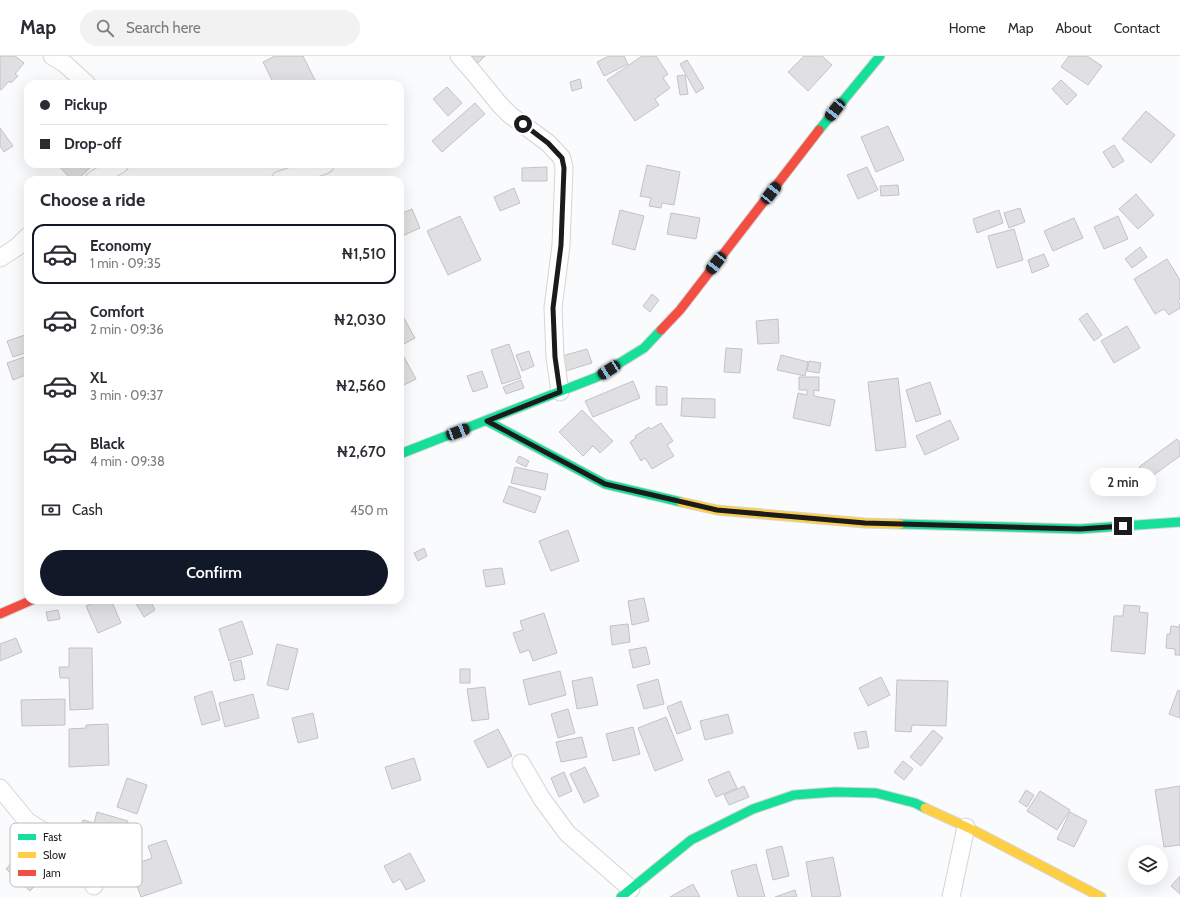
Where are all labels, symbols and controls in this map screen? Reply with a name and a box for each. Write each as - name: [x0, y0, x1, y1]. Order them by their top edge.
- search box: [80, 10, 360, 46]
- text: Map: [20, 16, 56, 39]
- icon: search: [94, 17, 116, 39]
- text: Search here: [126, 19, 201, 37]
- text: Home: [949, 19, 986, 37]
- text: Map: [1008, 19, 1033, 37]
- text: About: [1055, 19, 1092, 37]
- text: Contact: [1114, 19, 1160, 37]
- text: Pickup: [64, 96, 107, 114]
- car: [823, 97, 847, 123]
- route start: [514, 115, 532, 133]
- text: Drop-off: [64, 135, 122, 153]
- car: [759, 180, 783, 206]
- text: Choose a ride: [40, 189, 145, 211]
- icon: car: [42, 236, 78, 272]
- text: Economy: [90, 237, 151, 255]
- text: ₦1,510: [341, 245, 386, 263]
- car: [704, 250, 728, 276]
- text: 1 min · 09:35: [90, 255, 161, 271]
- icon: car: [42, 302, 78, 338]
- text: Comfort: [90, 303, 144, 321]
- text: ₦2,030: [334, 311, 386, 329]
- text: 2 min · 09:36: [90, 321, 164, 337]
- car: [596, 358, 622, 382]
- icon: car: [42, 368, 78, 404]
- text: XL: [90, 369, 107, 387]
- text: ₦2,560: [335, 377, 386, 395]
- text: 3 min · 09:37: [90, 387, 163, 403]
- car: [445, 422, 471, 442]
- icon: car: [42, 434, 78, 470]
- text: Black: [90, 435, 125, 453]
- text: ₦2,670: [336, 443, 386, 461]
- text: 4 min · 09:38: [90, 453, 165, 469]
- callout: 2 min: [1090, 468, 1156, 496]
- text: 2 min: [1107, 474, 1139, 490]
- icon: cash: [40, 499, 62, 521]
- text: Cash: [72, 501, 103, 519]
- text: 450 m: [350, 502, 388, 518]
- route end: [1114, 517, 1132, 535]
- button: Confirm: [40, 550, 388, 596]
- legend: [10, 823, 142, 887]
- text: Fast: [43, 830, 62, 844]
- map controls: [1128, 845, 1168, 885]
- button: layers: [1128, 845, 1168, 885]
- text: Slow: [43, 848, 66, 862]
- text: Jam: [42, 866, 61, 880]

